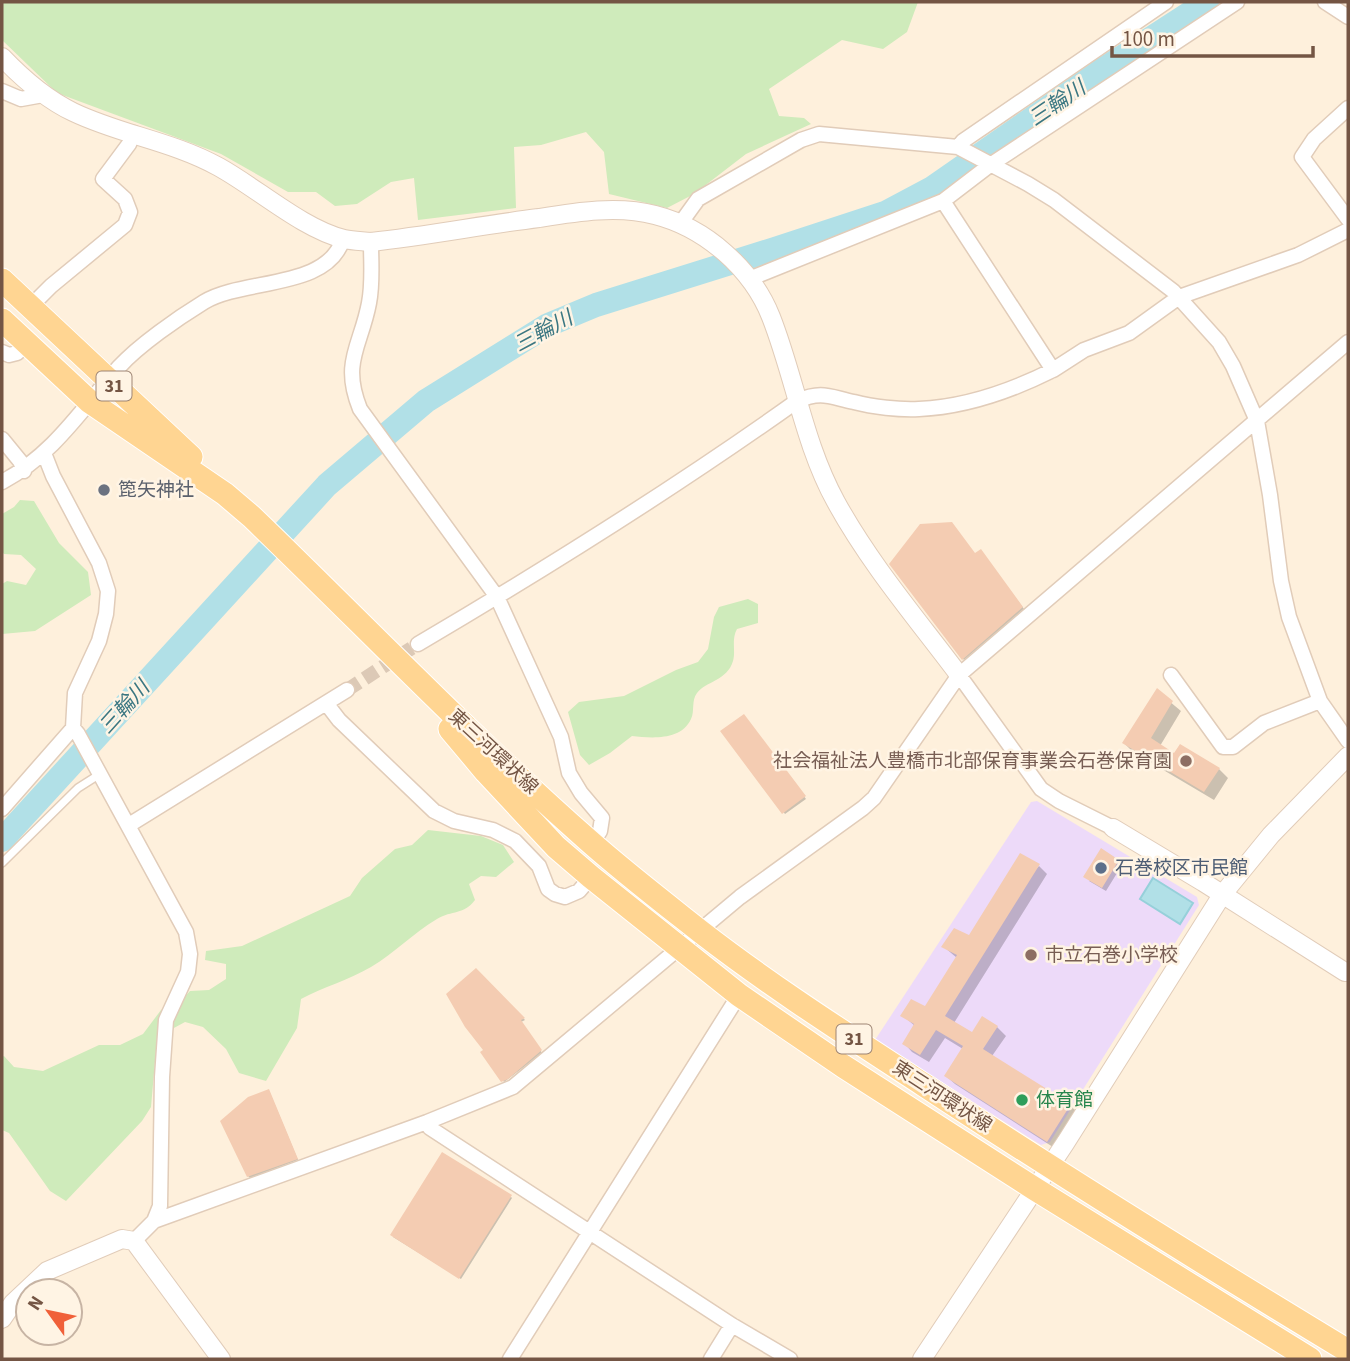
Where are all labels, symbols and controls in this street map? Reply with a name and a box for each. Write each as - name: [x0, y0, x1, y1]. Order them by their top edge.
- scale bar: [1112, 14, 1313, 58]
- text: 100 m: [1122, 24, 1175, 54]
- water label: 三輪川: [1022, 72, 1093, 133]
- water label: 三輪川: [508, 302, 580, 359]
- road number: 31: [96, 372, 132, 400]
- place label: 箆矢神社: [118, 477, 194, 504]
- marker: 箆矢神社: [96, 482, 112, 498]
- water label: 三輪川: [92, 672, 158, 740]
- street label: 東三河環状線: [442, 703, 544, 801]
- place label: 社会福祉法人豊橋市北部保育事業会石巻保育園: [773, 748, 1172, 775]
- marker: 社会福祉法人豊橋市北部保育事業会石巻保育園: [1178, 753, 1194, 769]
- place label: 石巻校区市民館: [1115, 855, 1248, 882]
- marker: 石巻校区市民館: [1093, 860, 1109, 876]
- place label: 市立石巻小学校: [1045, 942, 1178, 969]
- marker: 市立石巻小学校: [1023, 947, 1039, 963]
- road number: 31: [836, 1024, 872, 1054]
- street label: 東三河環状線: [887, 1055, 997, 1139]
- place label: 体育館: [1036, 1087, 1093, 1114]
- marker: 体育館: [1014, 1092, 1030, 1108]
- north arrow: [14, 1277, 84, 1347]
- text: N: [21, 1291, 51, 1316]

